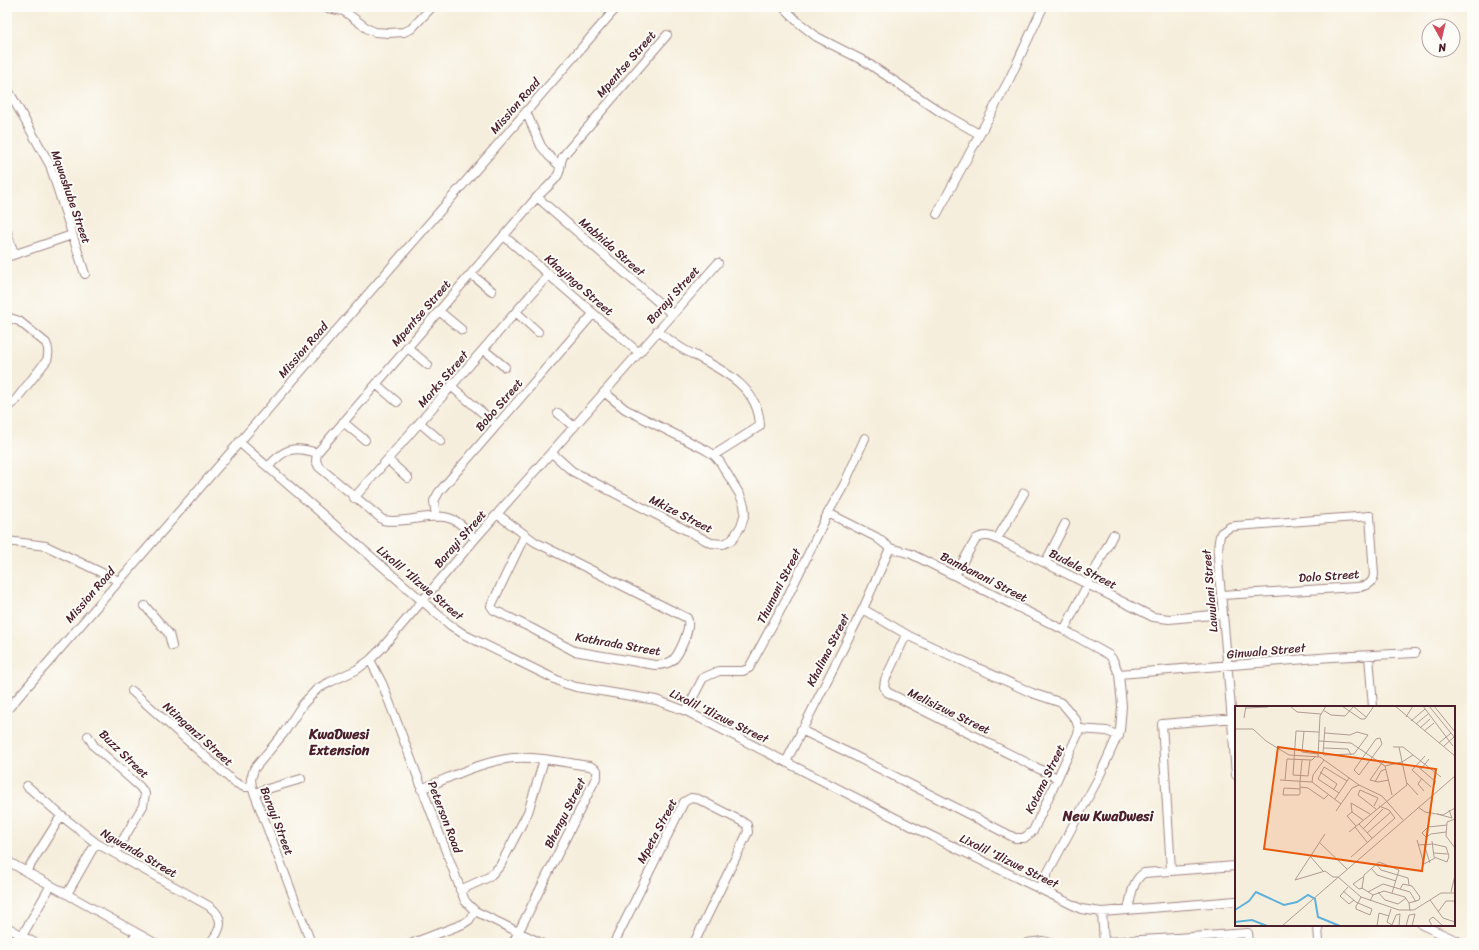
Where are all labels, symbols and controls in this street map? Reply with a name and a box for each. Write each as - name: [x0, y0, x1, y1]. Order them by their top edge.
- north arrow: [1421, 18, 1461, 58]
- street label: Mpentse Street: [590, 25, 662, 103]
- text: N: [1437, 37, 1448, 57]
- street label: Mission Road: [484, 72, 547, 139]
- street label: Mqwashube Street: [45, 147, 97, 247]
- street label: Mabhida Street: [574, 212, 651, 283]
- street label: Khayingo Street: [539, 248, 619, 322]
- street label: Barayi Street: [641, 261, 705, 329]
- street label: Mpentse Street: [385, 274, 457, 352]
- street label: Mission Road: [272, 316, 335, 383]
- street label: Marks Street: [412, 344, 475, 413]
- street label: Bobo Street: [470, 373, 528, 437]
- street label: Mkize Street: [645, 489, 717, 539]
- street label: Barayi Street: [428, 505, 492, 573]
- street label: Lixolil 'Ilizwe Street: [372, 540, 469, 627]
- street label: Budele Street: [1045, 542, 1121, 596]
- street label: Thumani Street: [750, 543, 808, 628]
- street label: Bambanani Street: [936, 545, 1032, 609]
- street label: Lawulani Street: [1195, 547, 1225, 633]
- street label: Mission Road: [59, 561, 122, 628]
- street label: Dolo Street: [1298, 563, 1360, 589]
- street label: Khalima Street: [800, 609, 856, 690]
- street label: Kathrada Street: [573, 626, 663, 662]
- street label: Ginwala Street: [1226, 636, 1307, 665]
- street label: Melisizwe Street: [904, 681, 994, 741]
- street label: Lixolil 'Ilizwe Street: [666, 682, 773, 750]
- street label: Ntinganzi Street: [158, 696, 238, 772]
- inset map: [1235, 706, 1455, 926]
- district label: KwaDwesi Extension: [308, 722, 370, 763]
- street label: Buzz Street: [94, 724, 154, 784]
- street label: Kotana Street: [1019, 740, 1071, 818]
- street label: Bhengu Street: [538, 773, 593, 852]
- street label: Peterson Road: [421, 778, 469, 857]
- street label: Barayi Street: [254, 783, 300, 859]
- street label: Mpeta Street: [631, 794, 683, 868]
- district label: New KwaDwesi: [1062, 804, 1154, 829]
- street label: Ngwenda Street: [96, 822, 182, 884]
- street label: Lixolil 'Ilizwe Street: [956, 827, 1063, 895]

